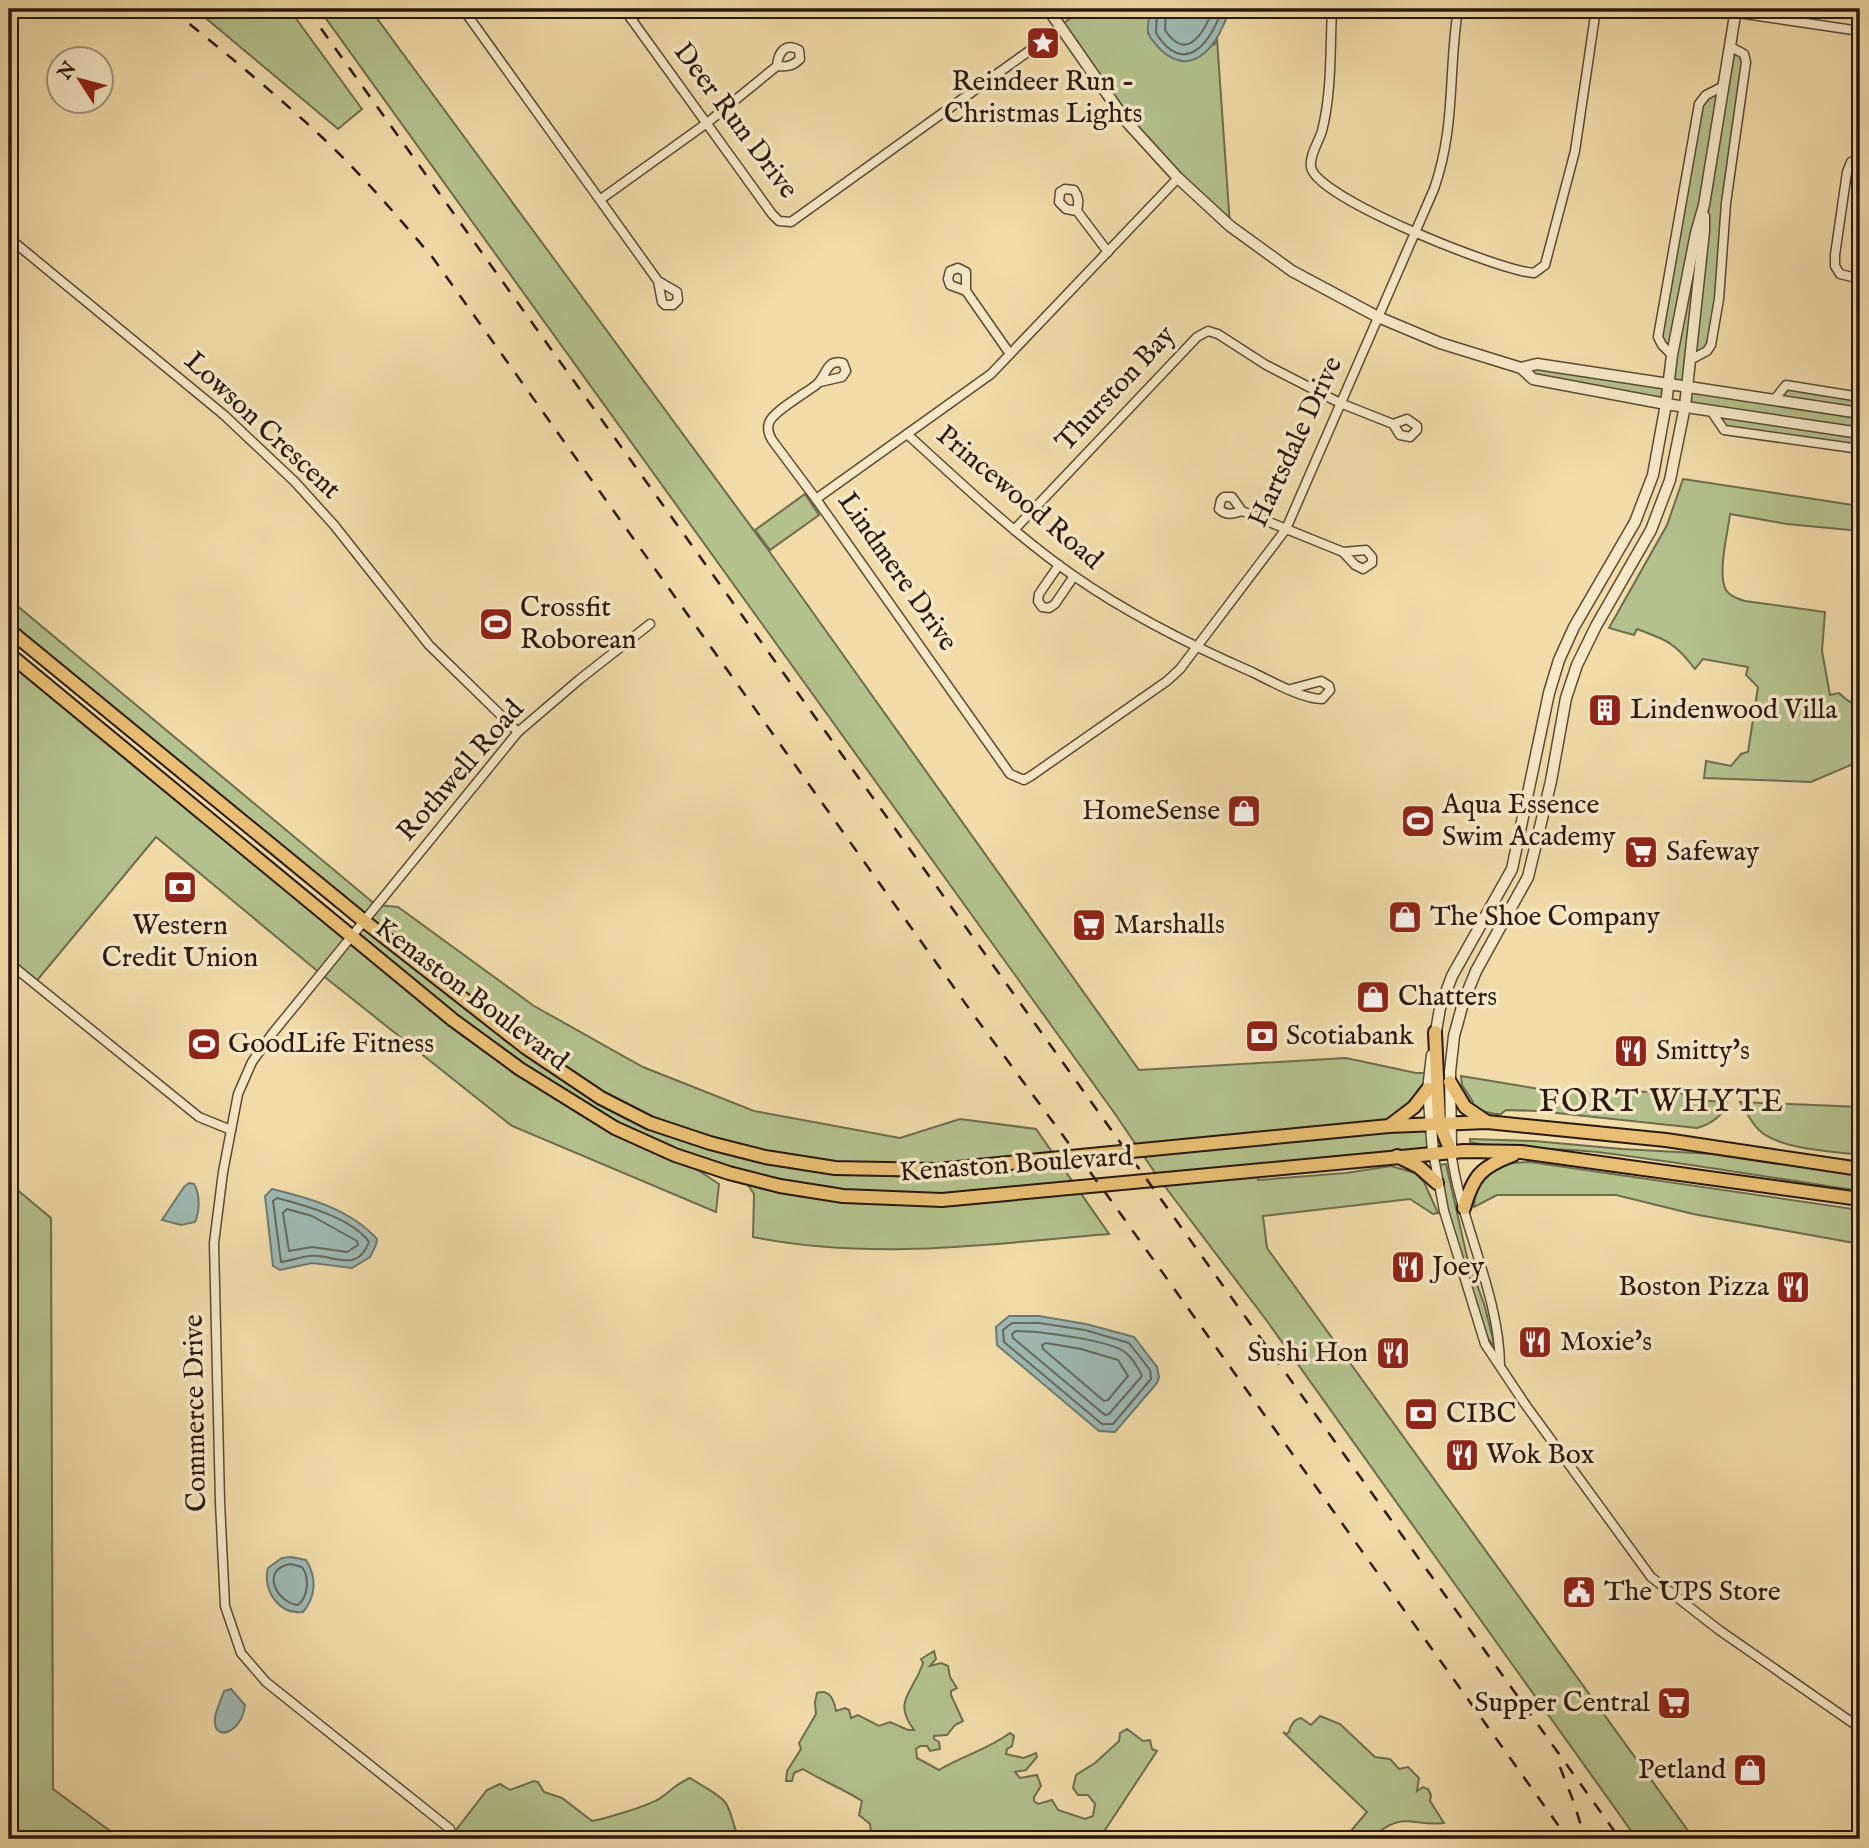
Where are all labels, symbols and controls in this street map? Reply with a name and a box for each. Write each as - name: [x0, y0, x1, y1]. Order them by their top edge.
- place icon: Reindeer Run - Christmas Lights: [1024, 24, 1062, 62]
- street label: Deer Run Drive: [665, 36, 805, 206]
- north arrow: [46, 46, 116, 116]
- text: N: [53, 57, 83, 86]
- place label: Reindeer Run - Christmas Lights: [944, 65, 1142, 132]
- street label: Thurston Bay: [1049, 319, 1183, 459]
- street label: Lowson Crescent: [176, 345, 348, 508]
- street label: Hartsdale Drive: [1241, 351, 1351, 533]
- street label: Princewood Road: [929, 418, 1109, 578]
- street label: Lindmere Drive: [829, 486, 965, 658]
- place label: Crossfit Roborean: [520, 591, 636, 658]
- sports icon: Crossfit Roborean: [477, 605, 515, 643]
- building icon: Lindenwood Villa: [1586, 691, 1624, 729]
- street label: Rothwell Road: [390, 693, 532, 849]
- place label: Lindenwood Villa: [1630, 693, 1838, 728]
- place label: Aqua Essence Swim Academy: [1441, 788, 1616, 855]
- shop icon: HomeSense: [1225, 792, 1263, 830]
- place label: HomeSense: [1082, 794, 1220, 829]
- sports icon: Aqua Essence Swim Academy: [1399, 802, 1437, 840]
- supermarket icon: Safeway: [1622, 833, 1660, 871]
- place label: Safeway: [1666, 835, 1760, 870]
- bank icon: Western Credit Union: [161, 868, 199, 906]
- shop icon: The Shoe Company: [1386, 898, 1424, 936]
- place label: The Shoe Company: [1430, 900, 1660, 935]
- supermarket icon: Marshalls: [1070, 906, 1108, 944]
- place label: Marshalls: [1114, 908, 1225, 943]
- place label: Western Credit Union: [102, 909, 258, 976]
- street label: Kenaston Boulevard: [367, 911, 575, 1079]
- shop icon: Chatters: [1354, 978, 1392, 1016]
- place label: Chatters: [1398, 980, 1497, 1015]
- bank icon: Scotiabank: [1243, 1017, 1281, 1055]
- place label: Scotiabank: [1286, 1019, 1415, 1054]
- sports icon: GoodLife Fitness: [185, 1025, 223, 1063]
- place label: GoodLife Fitness: [228, 1027, 434, 1062]
- restaurant icon: Smitty's: [1612, 1032, 1650, 1070]
- place label: Smitty's: [1656, 1034, 1750, 1069]
- district label: FORT WHYTE: [1539, 1082, 1785, 1123]
- street label: Kenaston Boulevard: [898, 1139, 1134, 1191]
- restaurant icon: Joey: [1389, 1248, 1427, 1286]
- place label: Joey: [1429, 1250, 1485, 1285]
- restaurant icon: Boston Pizza: [1774, 1268, 1812, 1306]
- place label: Boston Pizza: [1618, 1270, 1770, 1305]
- street label: Commerce Drive: [177, 1314, 215, 1512]
- restaurant icon: Moxie's: [1516, 1323, 1554, 1361]
- place label: Moxie's: [1560, 1325, 1652, 1360]
- restaurant icon: Sushi Hon: [1374, 1334, 1412, 1372]
- place label: Sushi Hon: [1247, 1336, 1368, 1371]
- bank icon: CIBC: [1402, 1395, 1440, 1433]
- place label: CIBC: [1446, 1397, 1517, 1432]
- restaurant icon: Wok Box: [1443, 1436, 1481, 1474]
- place label: Wok Box: [1486, 1438, 1595, 1473]
- public building icon: The UPS Store: [1560, 1573, 1598, 1611]
- place label: The UPS Store: [1604, 1575, 1781, 1610]
- supermarket icon: Supper Central: [1655, 1684, 1693, 1722]
- place label: Supper Central: [1474, 1686, 1650, 1721]
- shop icon: Petland: [1731, 1751, 1769, 1789]
- place label: Petland: [1638, 1753, 1726, 1788]

